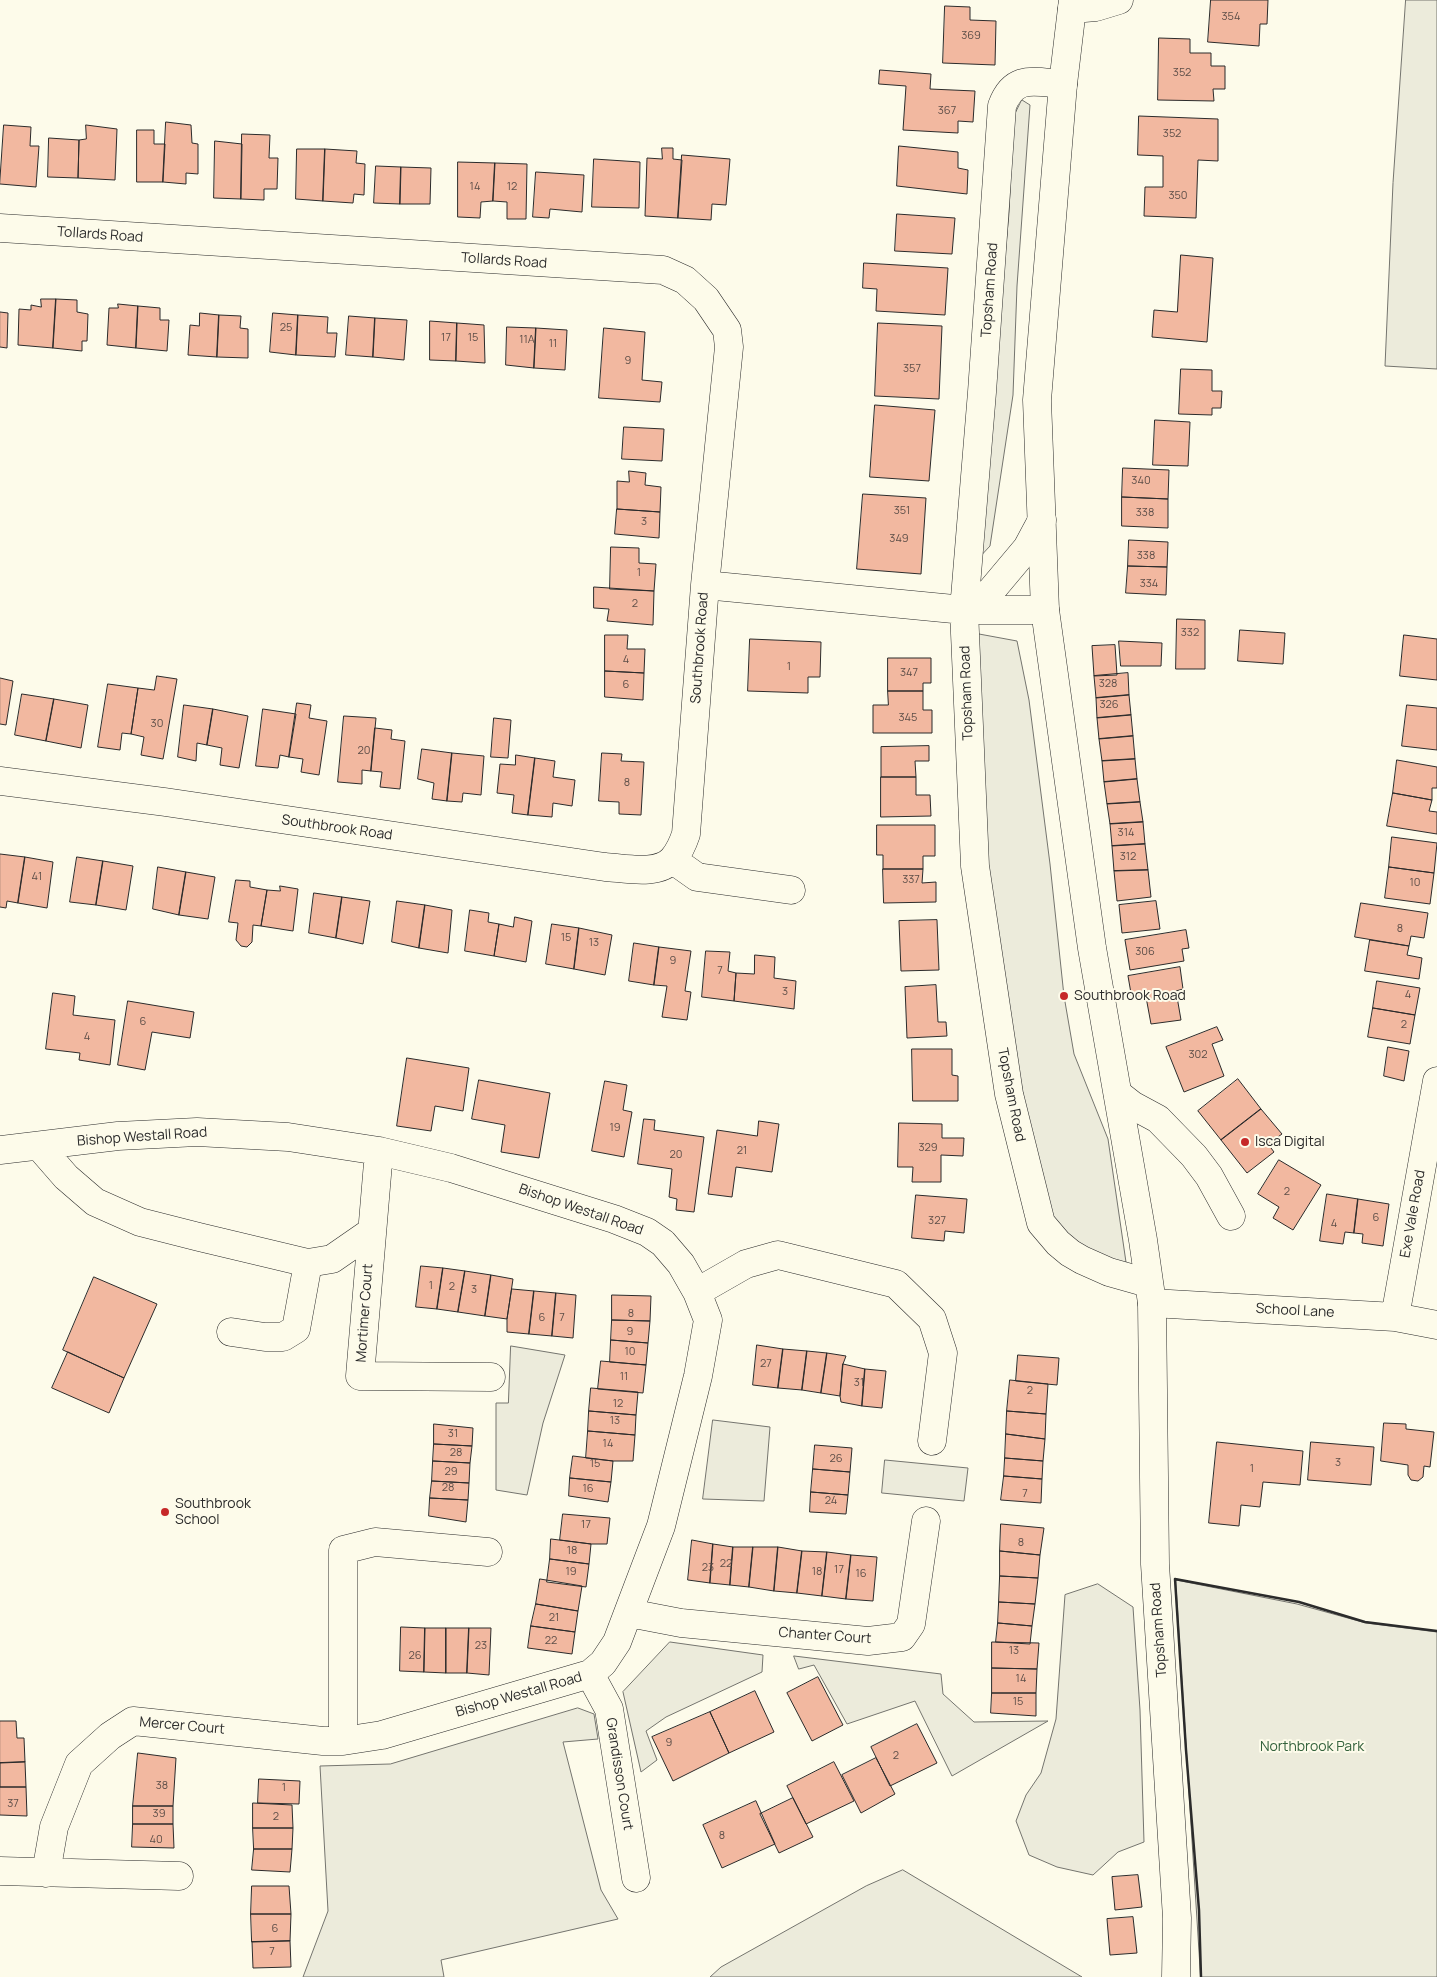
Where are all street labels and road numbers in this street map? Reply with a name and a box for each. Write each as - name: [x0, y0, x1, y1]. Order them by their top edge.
- street label: Tollards Road: [56, 224, 144, 246]
- street label: Topsham Road: [978, 242, 1002, 338]
- street label: Tollards Road: [460, 250, 548, 272]
- street label: Southbrook Road: [688, 592, 712, 704]
- street label: Topsham Road: [957, 645, 977, 741]
- street label: Southbrook Road: [280, 812, 394, 844]
- street label: Topsham Road: [994, 1047, 1028, 1143]
- street label: Bishop Westall Road: [76, 1124, 208, 1150]
- street label: Exe Vale Road: [1397, 1169, 1429, 1259]
- street label: Bishop Westall Road: [517, 1181, 645, 1239]
- street label: Mortimer Court: [353, 1263, 377, 1363]
- street label: School Lane: [1255, 1301, 1335, 1321]
- street label: Topsham Road: [1147, 1582, 1171, 1678]
- street label: Chanter Court: [778, 1624, 872, 1648]
- street label: Bishop Westall Road: [454, 1669, 584, 1721]
- street label: Mercer Court: [139, 1714, 225, 1738]
- street label: Grandisson Court: [602, 1717, 636, 1831]

